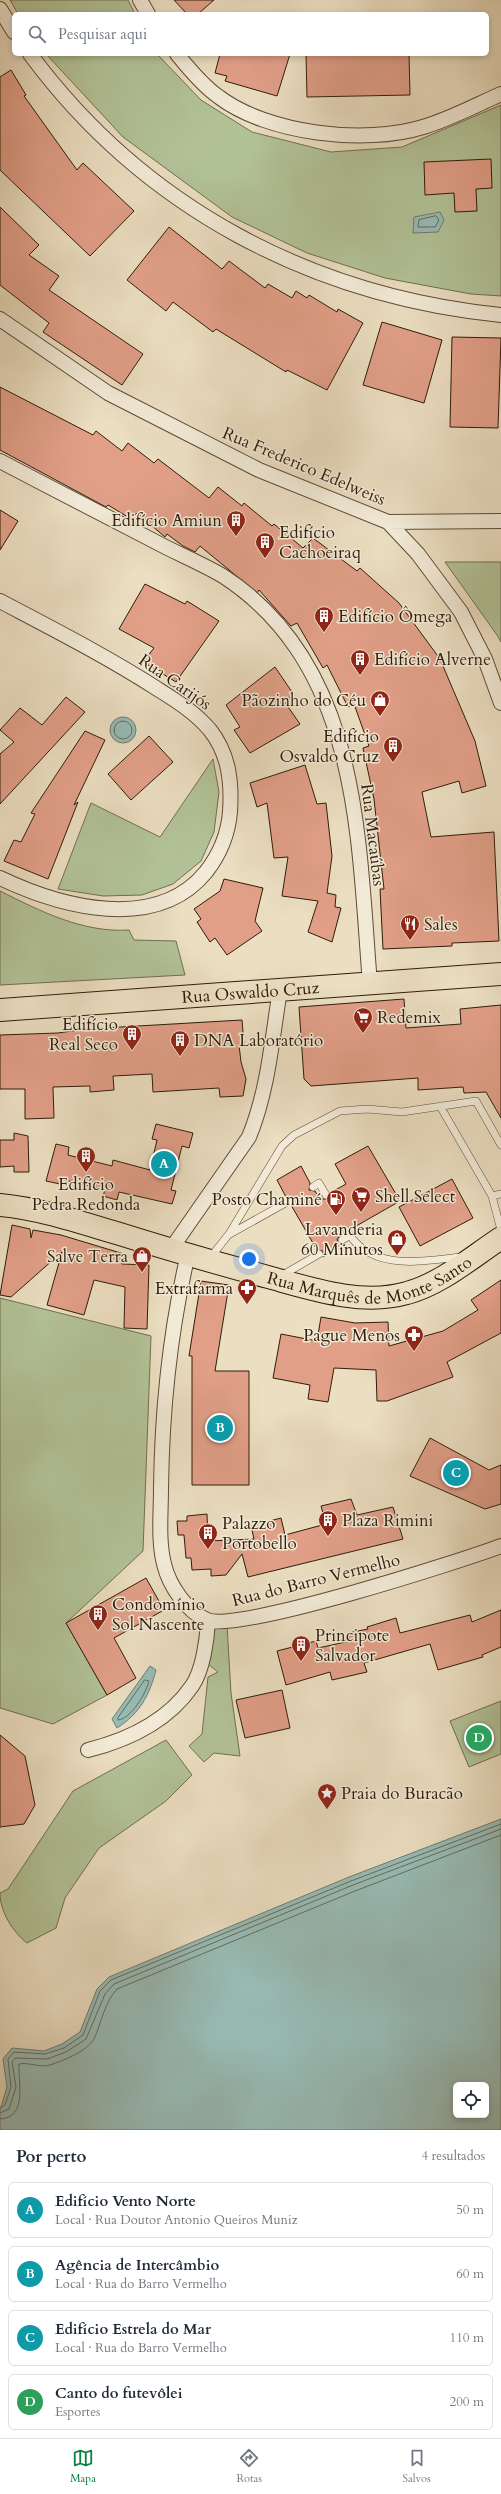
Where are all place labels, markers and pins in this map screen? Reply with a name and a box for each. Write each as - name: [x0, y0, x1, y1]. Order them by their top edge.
- place label: Edifício Amiun: [111, 509, 222, 532]
- building icon: Edifício Amiun: [225, 509, 247, 537]
- place label: Edifício Cachoeiraq: [279, 521, 362, 564]
- building icon: Edifício Cachoeiraq: [254, 531, 276, 559]
- building icon: Edifício Ômega: [313, 605, 335, 633]
- place label: Edifício Ômega: [338, 605, 453, 628]
- building icon: Edifício Alverne: [349, 648, 371, 676]
- place label: Edifício Alverne: [374, 648, 491, 671]
- place label: Pãozinho do Céu: [241, 689, 366, 712]
- shop icon: Pãozinho do Céu: [369, 689, 391, 717]
- place label: Edifício Osvaldo Cruz: [279, 725, 379, 768]
- building icon: Edifício Osvaldo Cruz: [382, 735, 404, 763]
- restaurant icon: Sales: [399, 913, 421, 941]
- place label: Sales: [424, 913, 458, 936]
- supermarket icon: Redemix: [352, 1006, 374, 1034]
- place label: Redemix: [377, 1006, 441, 1029]
- place label: Edifício Real Seco: [49, 1013, 118, 1056]
- building icon: Edifício Real Seco: [121, 1023, 143, 1051]
- building icon: DNA Laboratório: [169, 1029, 191, 1057]
- place label: DNA Laboratório: [194, 1029, 323, 1052]
- building icon: Edifício Pedra Redonda: [75, 1145, 97, 1173]
- pin: A: [151, 1149, 177, 1179]
- place label: Edifício Pedra Redonda: [32, 1173, 141, 1216]
- supermarket icon: Shell Select: [350, 1185, 372, 1213]
- place label: Shell Select: [375, 1185, 456, 1208]
- place label: Posto Chaminé: [212, 1188, 322, 1211]
- fuel station icon: Posto Chaminé: [325, 1188, 347, 1216]
- place label: Lavanderia 60 Minutos: [301, 1218, 384, 1261]
- shop icon: Lavanderia 60 Minutos: [386, 1228, 408, 1256]
- place label: Salve Terra: [47, 1245, 129, 1268]
- shop icon: Salve Terra: [131, 1245, 153, 1273]
- place label: Extrafarma: [155, 1277, 234, 1300]
- pharmacy icon: Extrafarma: [236, 1277, 258, 1305]
- place label: Pague Menos: [303, 1324, 400, 1347]
- pharmacy icon: Pague Menos: [403, 1324, 425, 1352]
- pin: B: [207, 1413, 233, 1443]
- pin: C: [443, 1458, 469, 1488]
- building icon: Plaza Rimini: [317, 1509, 339, 1537]
- place label: Plaza Rimini: [342, 1509, 434, 1532]
- place label: Palazzo Portobello: [222, 1512, 297, 1555]
- building icon: Palazzo Portobello: [197, 1522, 219, 1550]
- place label: Condomínio Sol Nascente: [112, 1593, 205, 1636]
- building icon: Condomínio Sol Nascente: [87, 1603, 109, 1631]
- place label: Principote Salvador: [315, 1624, 390, 1667]
- building icon: Principote Salvador: [290, 1634, 312, 1662]
- pin: D: [466, 1723, 492, 1753]
- place icon: Praia do Buracão: [316, 1782, 338, 1810]
- place label: Praia do Buracão: [341, 1782, 463, 1805]

